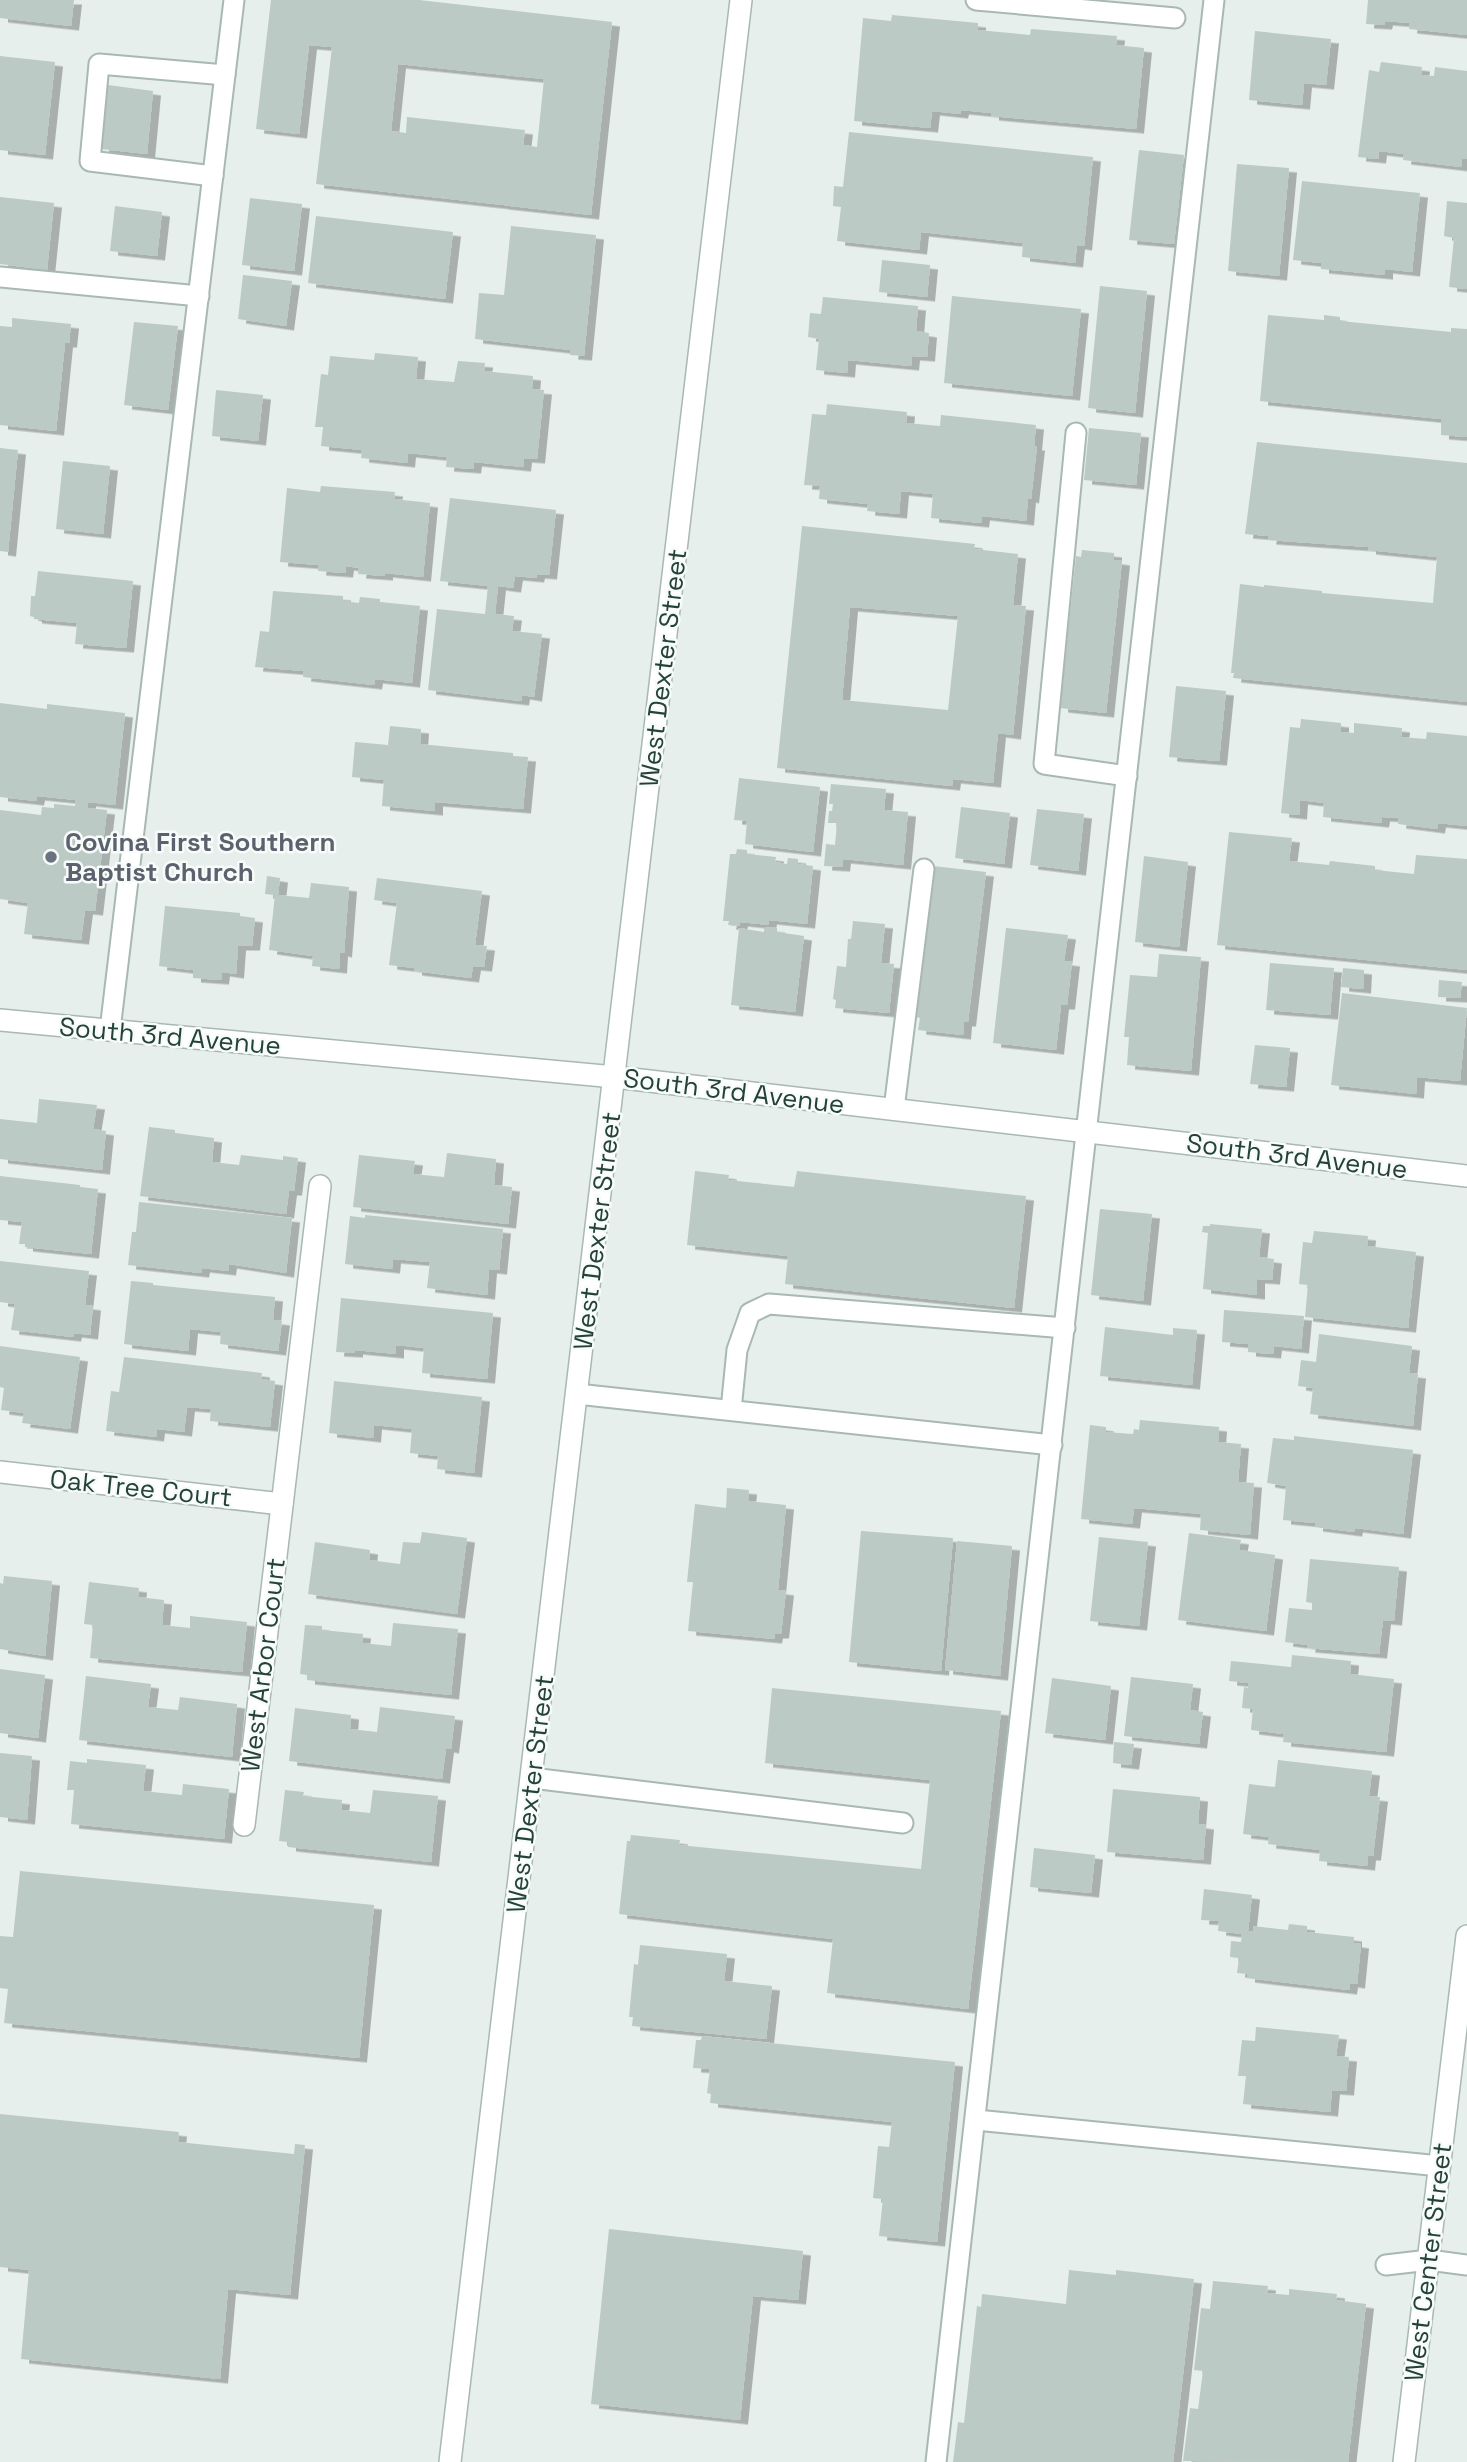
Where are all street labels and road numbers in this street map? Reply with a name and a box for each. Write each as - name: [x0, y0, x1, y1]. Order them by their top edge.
- street label: West Dexter Street: [632, 547, 694, 789]
- street label: South 3rd Avenue: [58, 1009, 282, 1063]
- street label: South 3rd Avenue: [622, 1061, 846, 1121]
- street label: West Dexter Street: [566, 1110, 628, 1352]
- street label: South 3rd Avenue: [1185, 1126, 1409, 1186]
- street label: Oak Tree Court: [48, 1462, 234, 1514]
- street label: West Arbor Court: [233, 1556, 293, 1774]
- street label: West Dexter Street: [499, 1673, 561, 1915]
- street label: West Center Street: [1396, 2141, 1460, 2383]

